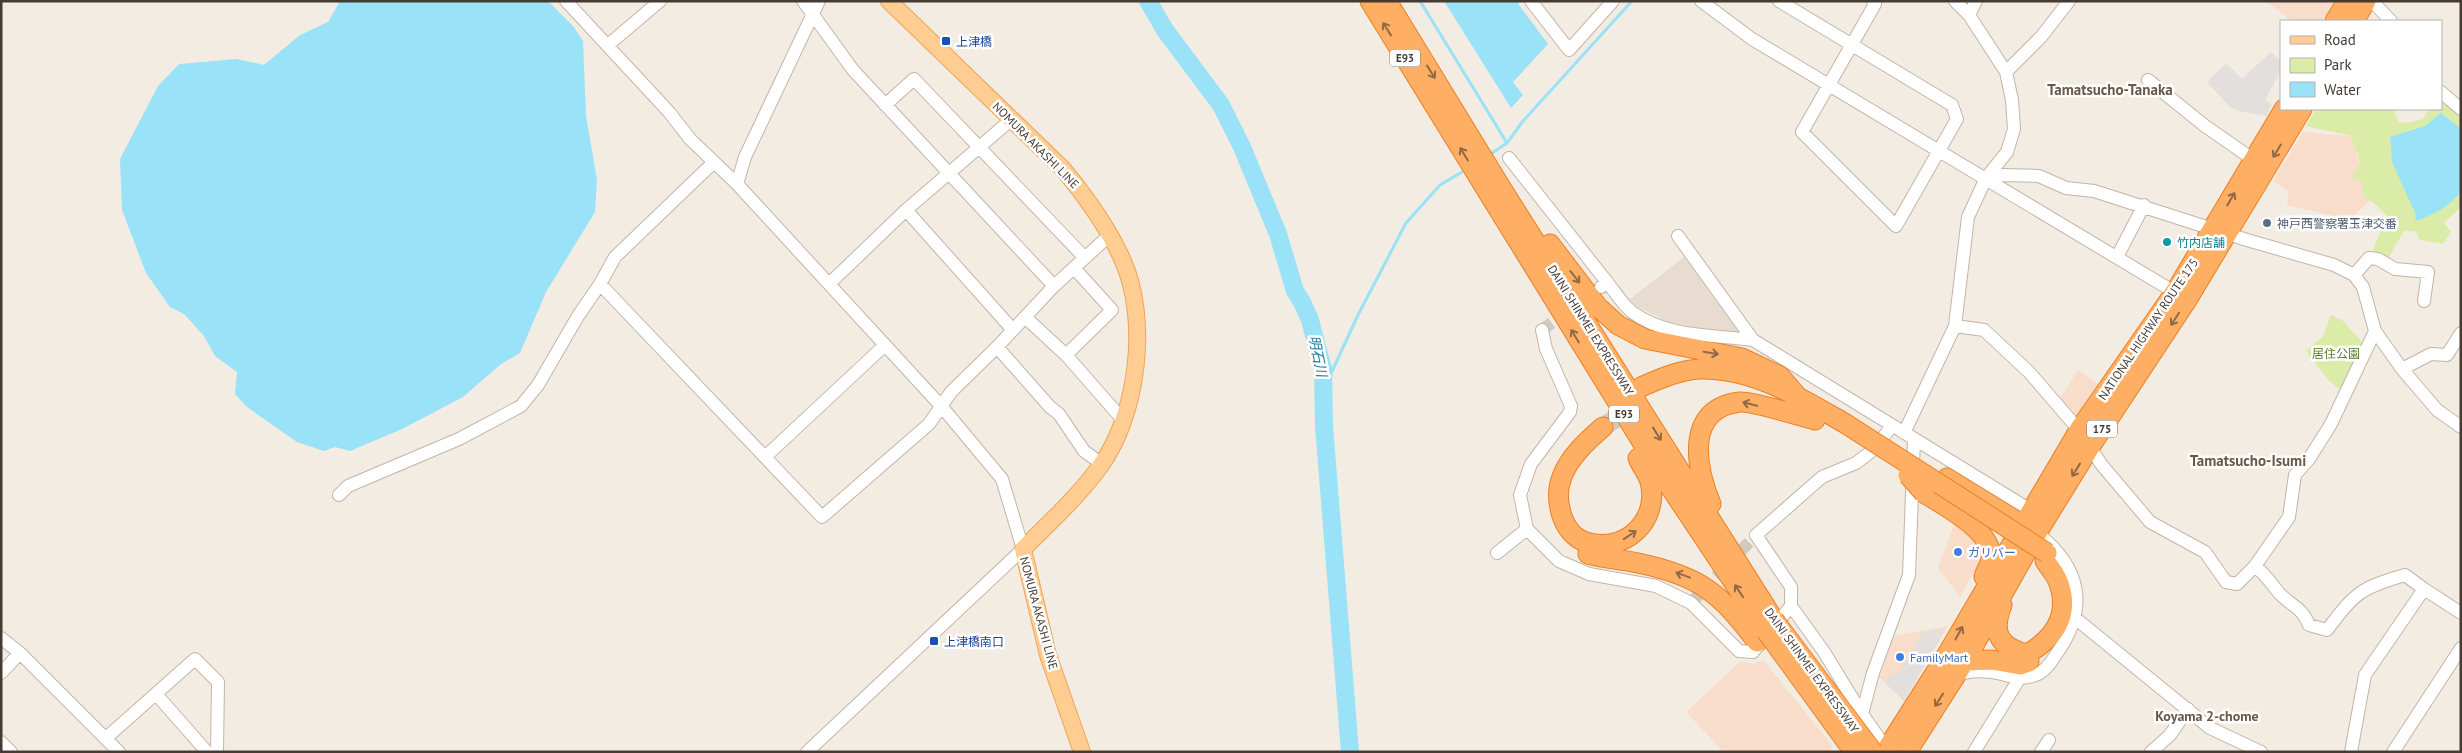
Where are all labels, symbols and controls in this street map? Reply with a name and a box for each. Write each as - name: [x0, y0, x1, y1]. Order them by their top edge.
- legend: [2280, 20, 2442, 110]
- one-way arrow: [1382, 22, 1392, 36]
- text: Road: [2324, 30, 2356, 49]
- place label: 上津橋: [956, 34, 992, 49]
- marker: 上津橋: [940, 35, 952, 47]
- road number: E93: [1390, 49, 1420, 66]
- text: Park: [2324, 55, 2352, 74]
- one-way arrow: [1427, 65, 1437, 79]
- district label: Tamatsucho-Tanaka: [2047, 80, 2173, 99]
- text: Water: [2324, 80, 2361, 99]
- street label: NOMURA AKASHI LINE: [990, 99, 1082, 191]
- one-way arrow: [2271, 143, 2281, 157]
- one-way arrow: [1459, 148, 1469, 162]
- one-way arrow: [2226, 193, 2236, 207]
- place label: 神戸西警察署玉津交番: [2277, 216, 2397, 231]
- marker: 神戸西警察署玉津交番: [2261, 217, 2273, 229]
- place label: 竹内店舗: [2177, 235, 2225, 250]
- marker: 竹内店舗: [2161, 236, 2173, 248]
- street label: NATIONAL HIGHWAY ROUTE 175: [2095, 255, 2201, 403]
- street label: DAINI SHINMEI EXPRESSWAY: [1545, 262, 1637, 398]
- one-way arrow: [1570, 270, 1580, 284]
- one-way arrow: [2169, 312, 2179, 326]
- one-way arrow: [1570, 330, 1580, 344]
- water label: 明石川: [1305, 334, 1332, 380]
- park label: 居住公園: [2312, 346, 2360, 361]
- one-way arrow: [1703, 348, 1719, 358]
- one-way arrow: [1743, 399, 1759, 408]
- road number: E93: [1609, 406, 1639, 422]
- road number: 175: [2087, 420, 2117, 438]
- one-way arrow: [1652, 426, 1662, 440]
- district label: Tamatsucho-Isumi: [2190, 451, 2306, 470]
- one-way arrow: [2071, 463, 2081, 477]
- one-way arrow: [1623, 530, 1637, 541]
- place label: ガリバー: [1968, 545, 2016, 560]
- marker: ガリバー: [1952, 546, 1964, 558]
- street label: NOMURA AKASHI LINE: [1017, 555, 1061, 671]
- one-way arrow: [1676, 570, 1691, 579]
- one-way arrow: [1733, 584, 1744, 598]
- street label: DAINI SHINMEI EXPRESSWAY: [1762, 605, 1863, 736]
- one-way arrow: [1954, 627, 1964, 641]
- place label: 上津橋南口: [944, 634, 1004, 649]
- marker: 上津橋南口: [928, 635, 940, 647]
- place label: FamilyMart: [1910, 650, 1968, 665]
- marker: FamilyMart: [1894, 651, 1906, 663]
- one-way arrow: [1934, 692, 1944, 706]
- district label: Koyama 2-chome: [2155, 707, 2259, 725]

